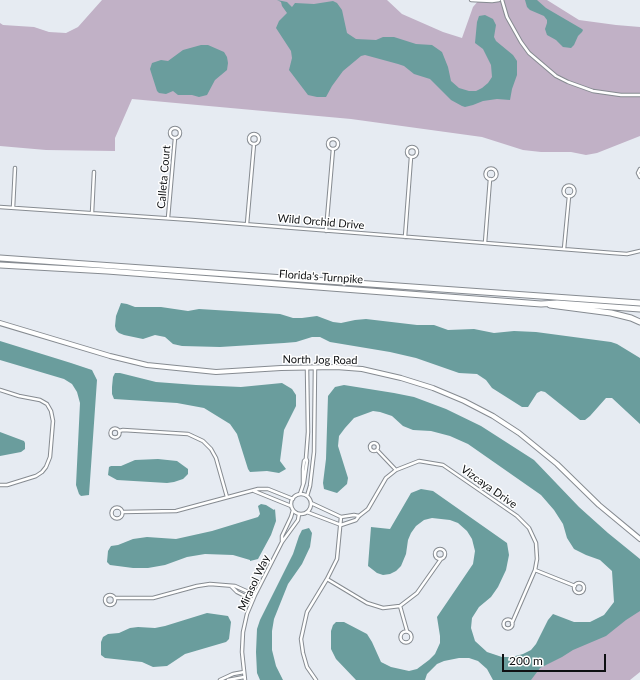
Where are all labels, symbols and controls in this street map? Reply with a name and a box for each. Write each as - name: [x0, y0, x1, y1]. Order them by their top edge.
- street label: Calleta Court: [155, 145, 173, 209]
- street label: Wild Orchid Drive: [277, 212, 365, 232]
- street label: Florida's Turnpike: [278, 267, 364, 287]
- street label: North Jog Road: [282, 353, 358, 367]
- street label: Vizcaya Drive: [458, 463, 520, 511]
- street label: Mirasol Way: [235, 553, 273, 613]
- scale bar: [504, 646, 608, 672]
- text: 200 m: [509, 653, 543, 668]

